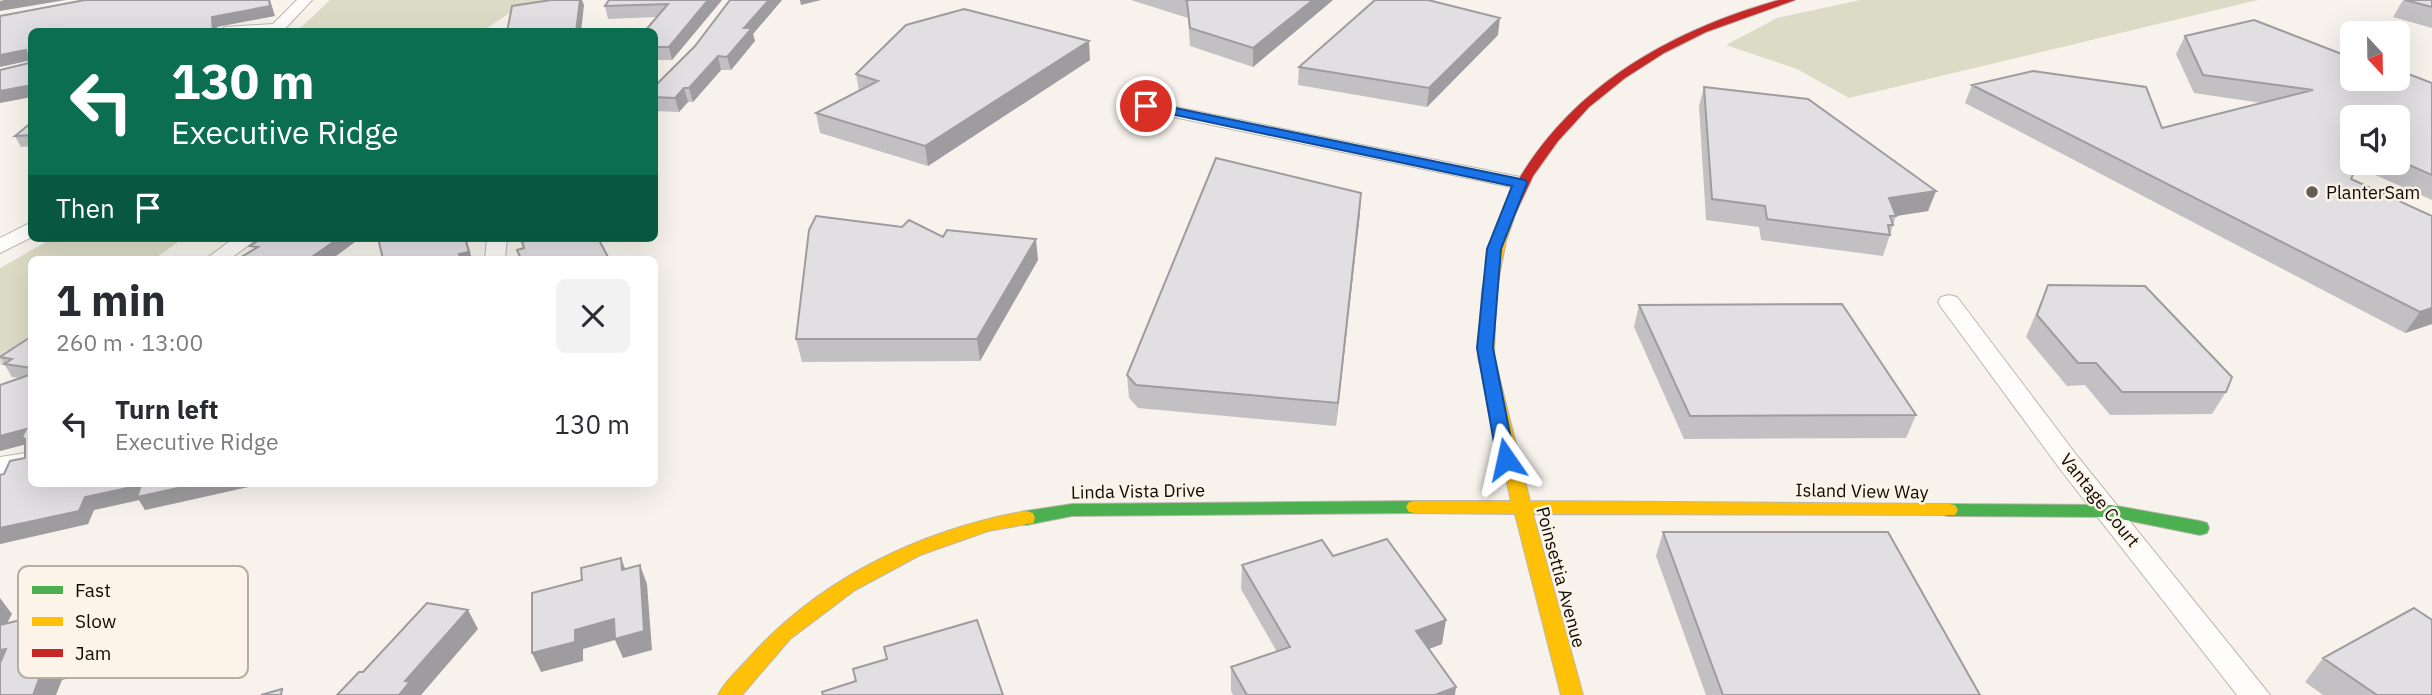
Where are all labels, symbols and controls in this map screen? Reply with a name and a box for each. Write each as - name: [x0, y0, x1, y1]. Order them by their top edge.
- north arrow: [2340, 21, 2410, 91]
- map controls: [2340, 21, 2410, 175]
- text: 130 m: [171, 49, 315, 112]
- icon: left: [56, 56, 147, 147]
- pin: [1116, 76, 1176, 136]
- icon: arrive: [1127, 87, 1165, 125]
- button: sound: [2340, 105, 2410, 175]
- text: Executive Ridge: [171, 111, 399, 153]
- place label: PlanterSam: [2326, 181, 2420, 204]
- marker: PlanterSam: [2304, 184, 2320, 200]
- icon: arrive: [129, 189, 167, 227]
- text: Then: [56, 191, 115, 225]
- text: 1 min: [56, 273, 166, 328]
- button: close: [556, 279, 630, 353]
- text: 260 m · 13:00: [56, 327, 203, 357]
- text: Turn left: [115, 392, 218, 426]
- icon: left: [56, 405, 94, 443]
- text: 130 m: [554, 407, 630, 441]
- position arrow: [1469, 422, 1543, 496]
- text: Executive Ridge: [115, 426, 279, 456]
- street label: Vantage Court: [2055, 448, 2145, 552]
- street label: Linda Vista Drive: [1071, 478, 1205, 504]
- street label: Island View Way: [1795, 478, 1929, 504]
- street label: Poinsettia Avenue: [1531, 504, 1591, 650]
- legend: [18, 566, 248, 678]
- text: Fast: [75, 578, 111, 602]
- text: Slow: [75, 609, 116, 633]
- text: Jam: [75, 641, 111, 665]

